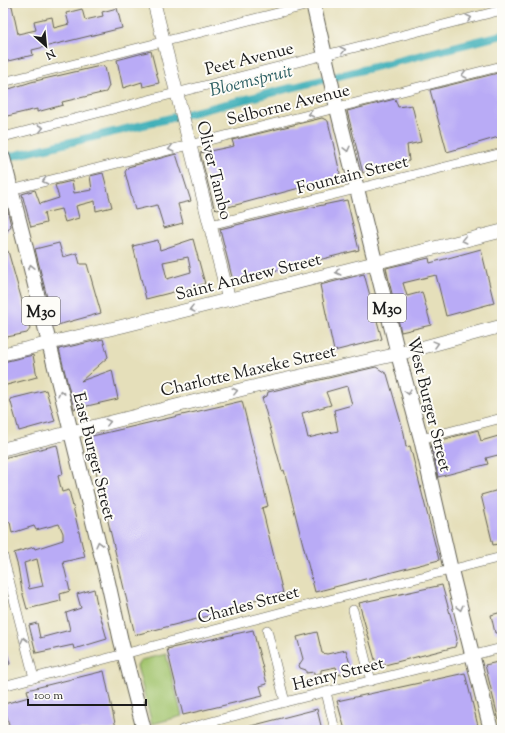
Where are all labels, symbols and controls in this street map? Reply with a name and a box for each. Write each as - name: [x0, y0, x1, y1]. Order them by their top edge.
- one-way arrow: [465, 14, 472, 23]
- north arrow: [26, 26, 66, 66]
- street label: Peet Avenue: [203, 37, 297, 83]
- text: N: [42, 44, 59, 63]
- one-way arrow: [340, 47, 346, 55]
- water label: Bloemspruit: [207, 59, 296, 105]
- one-way arrow: [461, 71, 467, 79]
- street label: Selborne Avenue: [224, 79, 353, 133]
- one-way arrow: [308, 109, 315, 118]
- street label: Oliver Tambo: [189, 119, 237, 222]
- one-way arrow: [38, 124, 44, 132]
- one-way arrow: [168, 145, 175, 153]
- one-way arrow: [343, 146, 351, 152]
- street label: Fountain Street: [294, 150, 411, 201]
- one-way arrow: [42, 177, 49, 185]
- one-way arrow: [461, 236, 467, 244]
- street label: Saint Andrew Street: [173, 248, 324, 308]
- one-way arrow: [27, 264, 35, 270]
- one-way arrow: [335, 267, 341, 275]
- road number: M30: [368, 294, 406, 322]
- road number: M30: [22, 297, 60, 325]
- one-way arrow: [188, 304, 195, 313]
- street label: West Burger Street: [400, 335, 456, 475]
- street label: Charlotte Maxeke Street: [158, 340, 339, 404]
- one-way arrow: [432, 340, 439, 348]
- one-way arrow: [231, 387, 238, 396]
- one-way arrow: [403, 388, 412, 395]
- one-way arrow: [57, 390, 66, 397]
- street label: East Burger Street: [66, 390, 121, 523]
- one-way arrow: [104, 418, 111, 427]
- one-way arrow: [95, 541, 103, 547]
- street label: Charles Street: [195, 581, 302, 631]
- one-way arrow: [455, 604, 464, 611]
- one-way arrow: [21, 637, 29, 644]
- street label: Henry Street: [290, 652, 387, 698]
- scale bar: [28, 681, 146, 707]
- text: 100 m: [34, 687, 63, 705]

